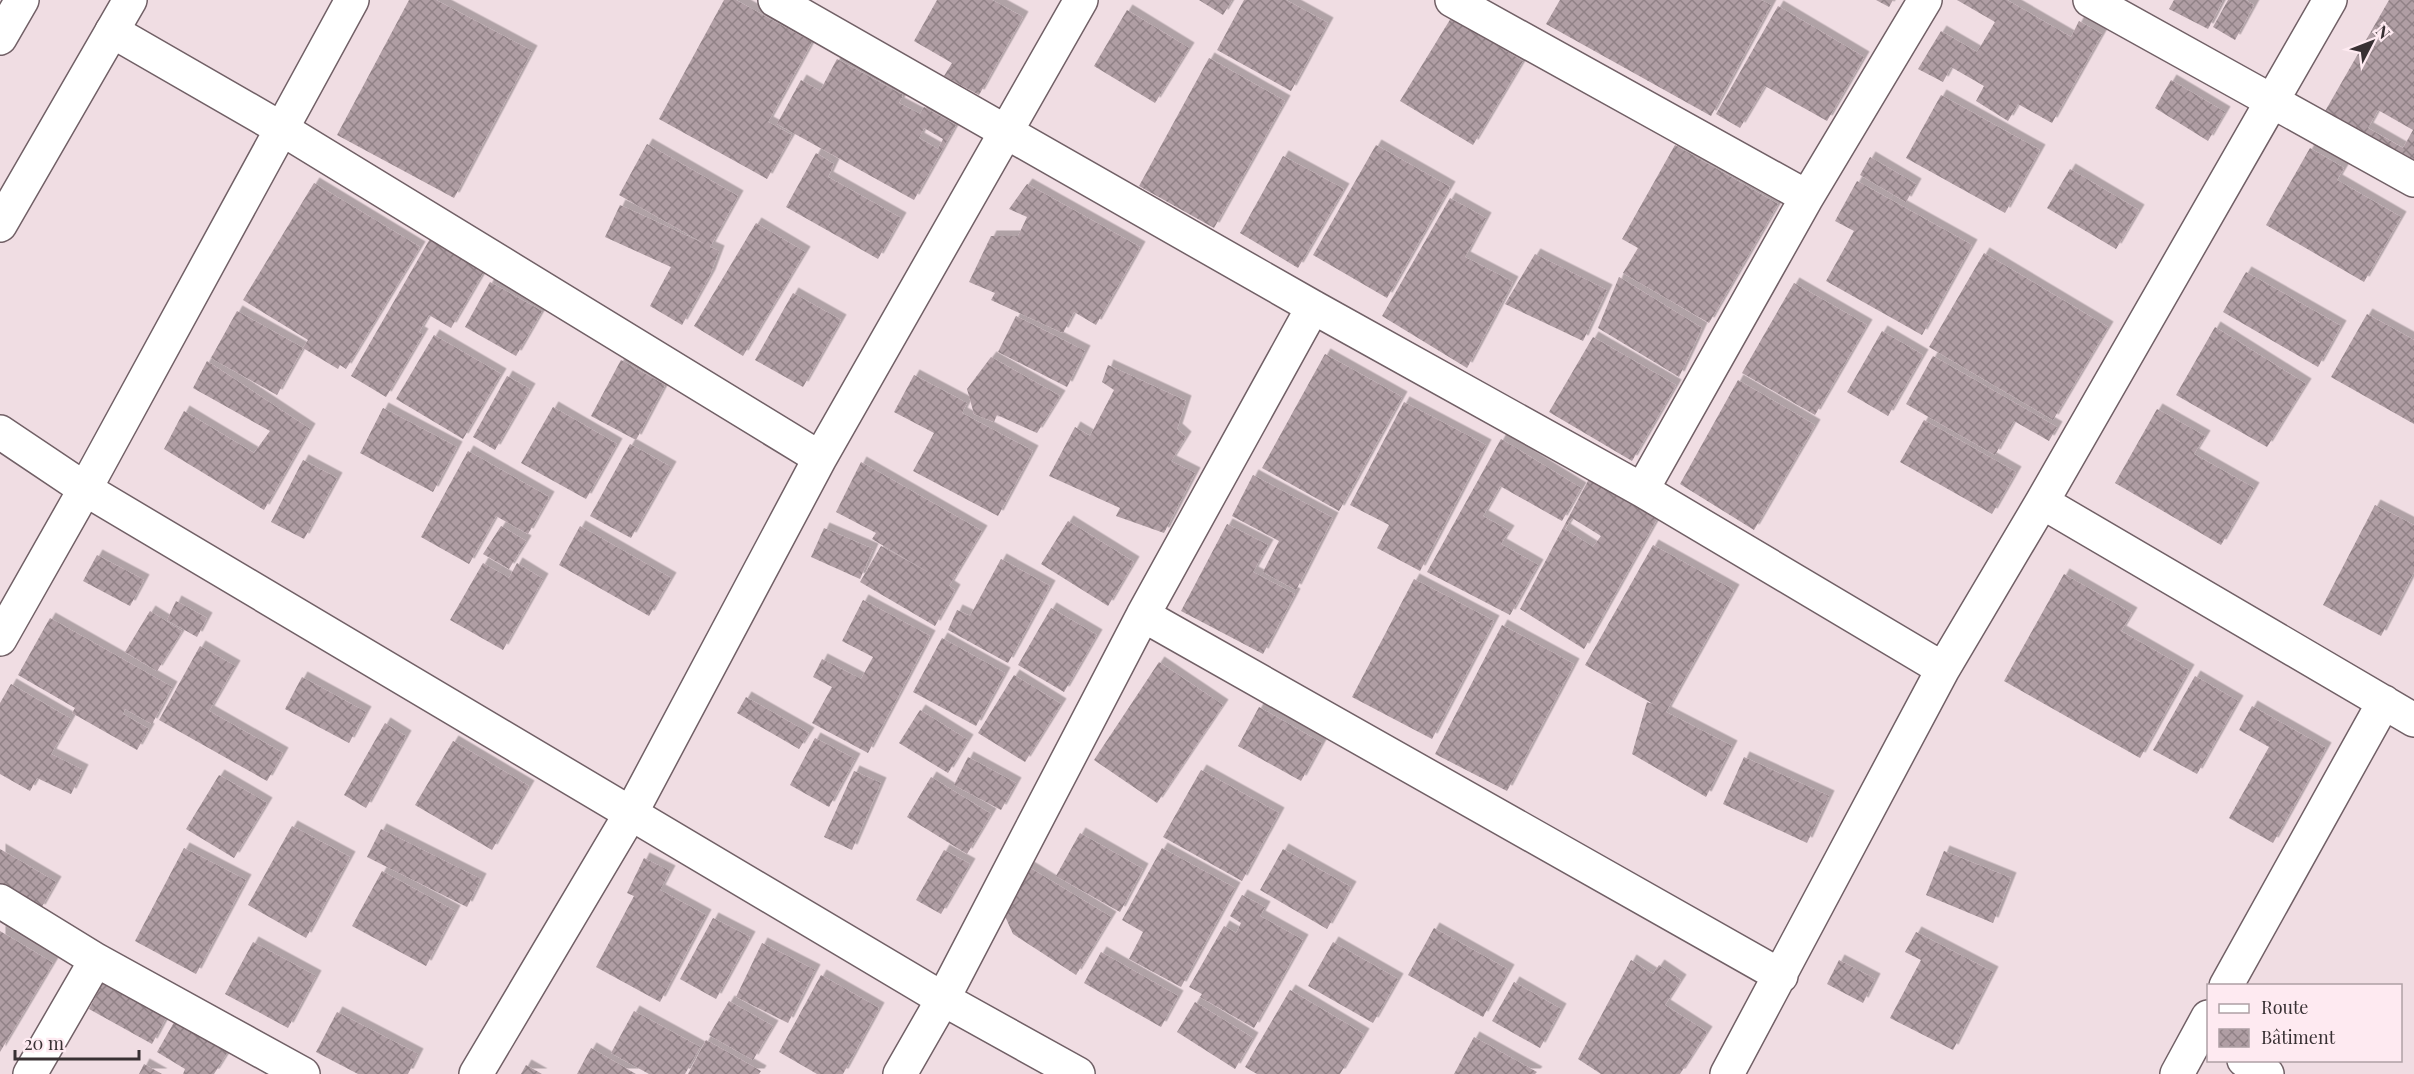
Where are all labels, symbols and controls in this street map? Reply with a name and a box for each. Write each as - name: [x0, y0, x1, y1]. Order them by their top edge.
- north arrow: [2342, 12, 2402, 72]
- text: N: [2372, 20, 2395, 43]
- legend: [2207, 984, 2402, 1062]
- text: Route: [2261, 995, 2308, 1019]
- scale bar: [15, 1023, 140, 1061]
- text: Bâtiment: [2261, 1025, 2336, 1049]
- text: 20 m: [24, 1031, 64, 1055]

